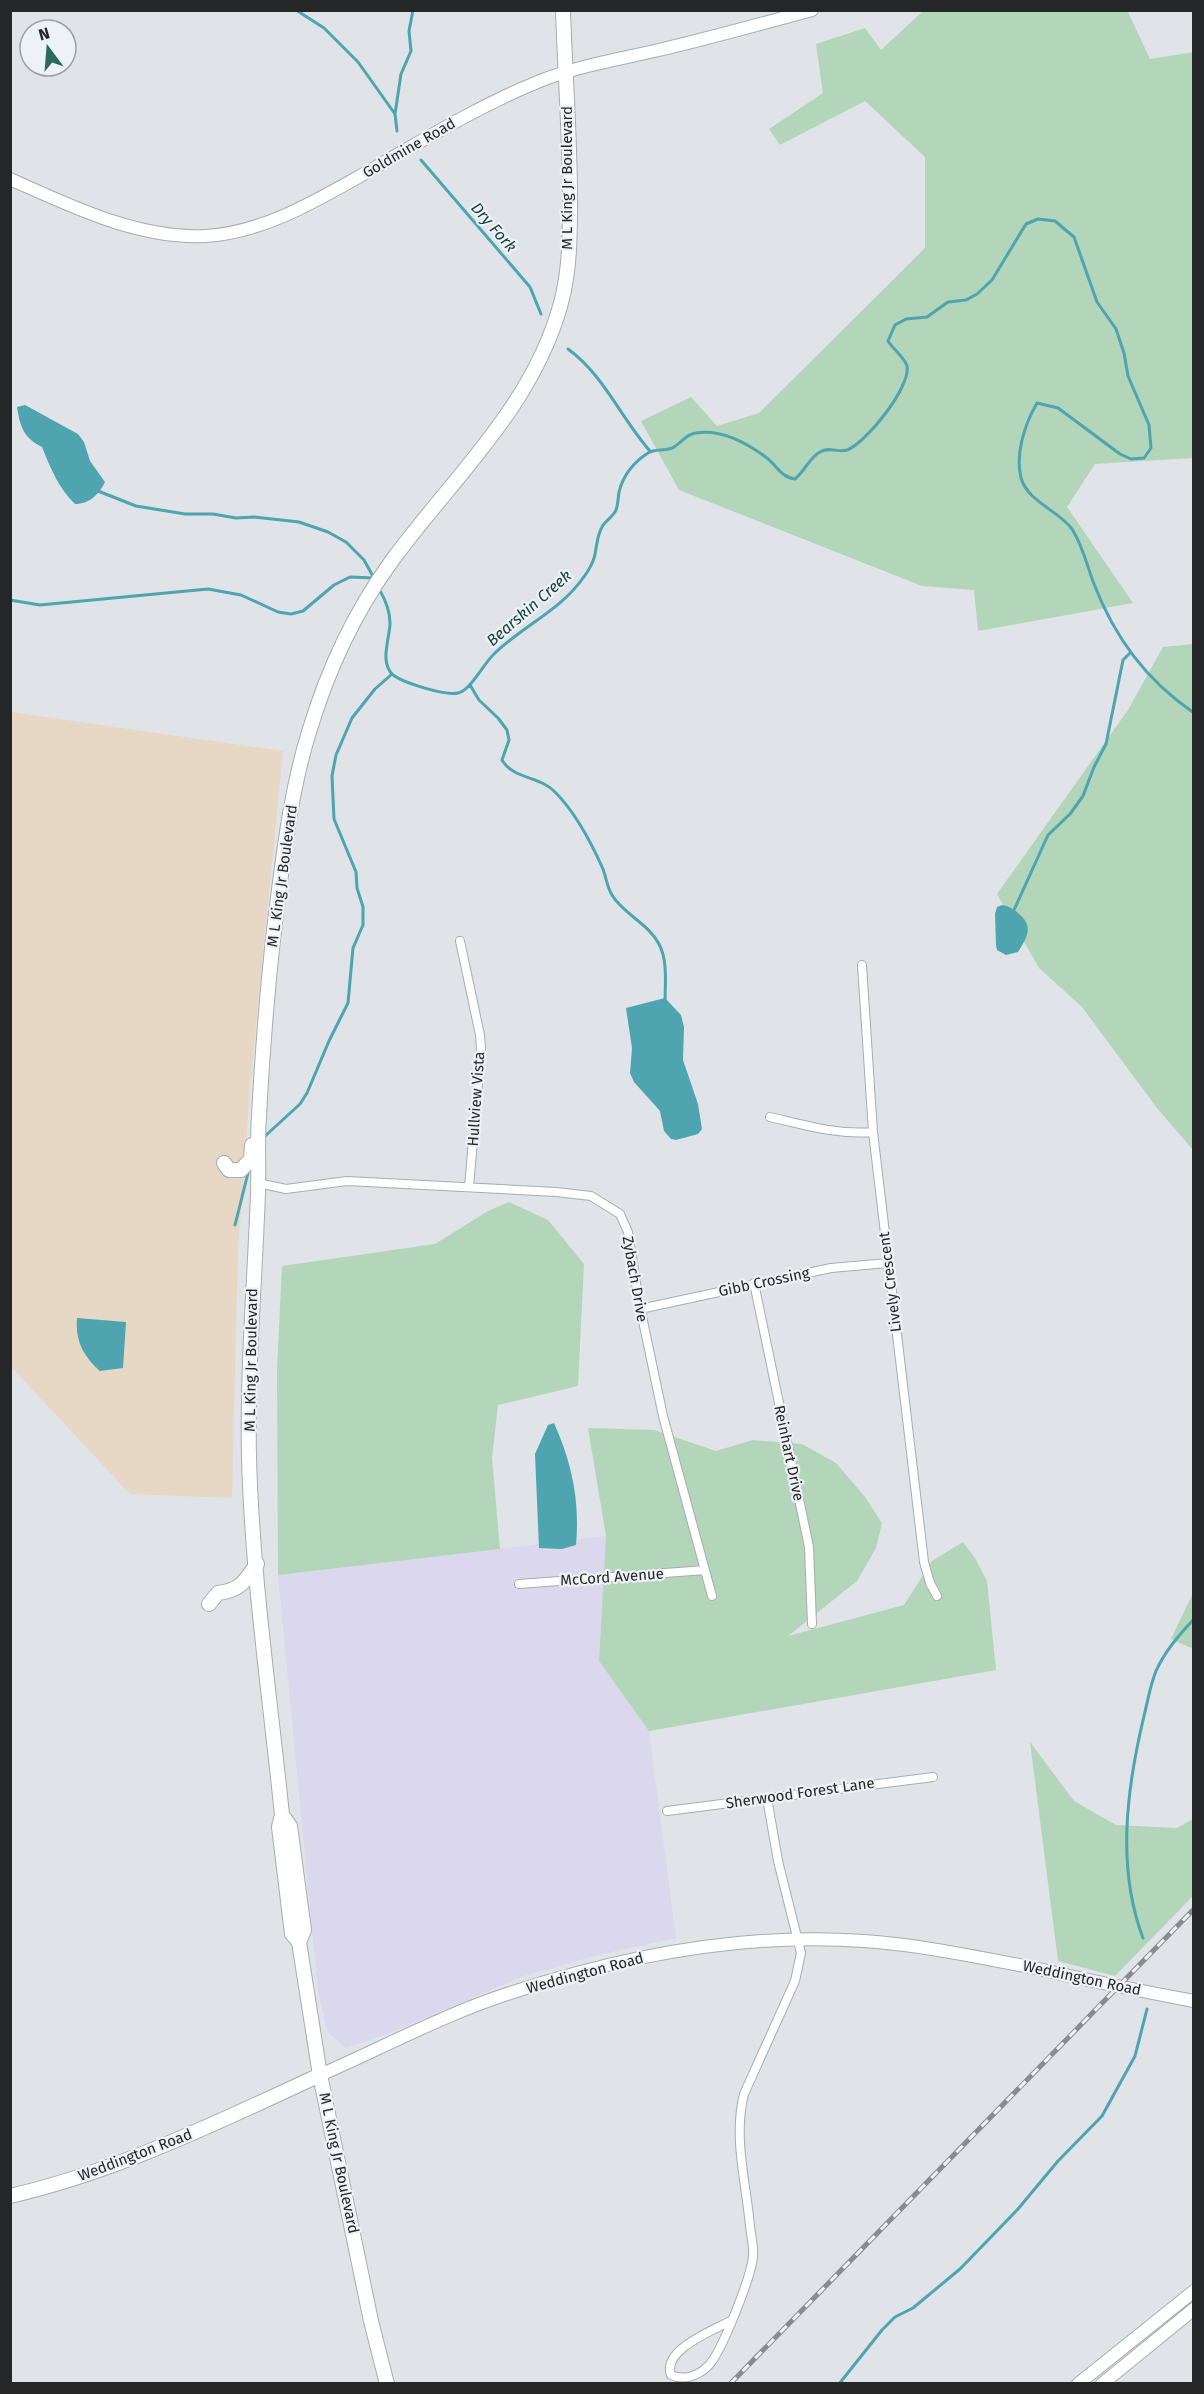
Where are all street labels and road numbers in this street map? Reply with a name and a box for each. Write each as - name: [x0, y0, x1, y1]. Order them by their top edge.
- street label: M L King Jr Boulevard: [558, 106, 576, 250]
- street label: Goldmine Road: [359, 114, 459, 182]
- street label: M L King Jr Boulevard: [263, 804, 301, 948]
- street label: Hullview Vista: [464, 1051, 488, 1147]
- street label: Lively Crescent: [875, 1230, 905, 1333]
- street label: Zybach Drive: [619, 1235, 651, 1323]
- street label: Gibb Crossing: [717, 1264, 811, 1300]
- street label: M L King Jr Boulevard: [241, 1288, 261, 1432]
- street label: Reinhart Drive: [770, 1404, 808, 1502]
- street label: McCord Avenue: [560, 1564, 664, 1590]
- street label: Sherwood Forest Lane: [724, 1774, 876, 1812]
- street label: Weddington Road: [524, 1949, 646, 1997]
- street label: Weddington Road: [1021, 1957, 1143, 1999]
- street label: M L King Jr Boulevard: [315, 2091, 363, 2235]
- street label: Weddington Road: [76, 2125, 194, 2185]

